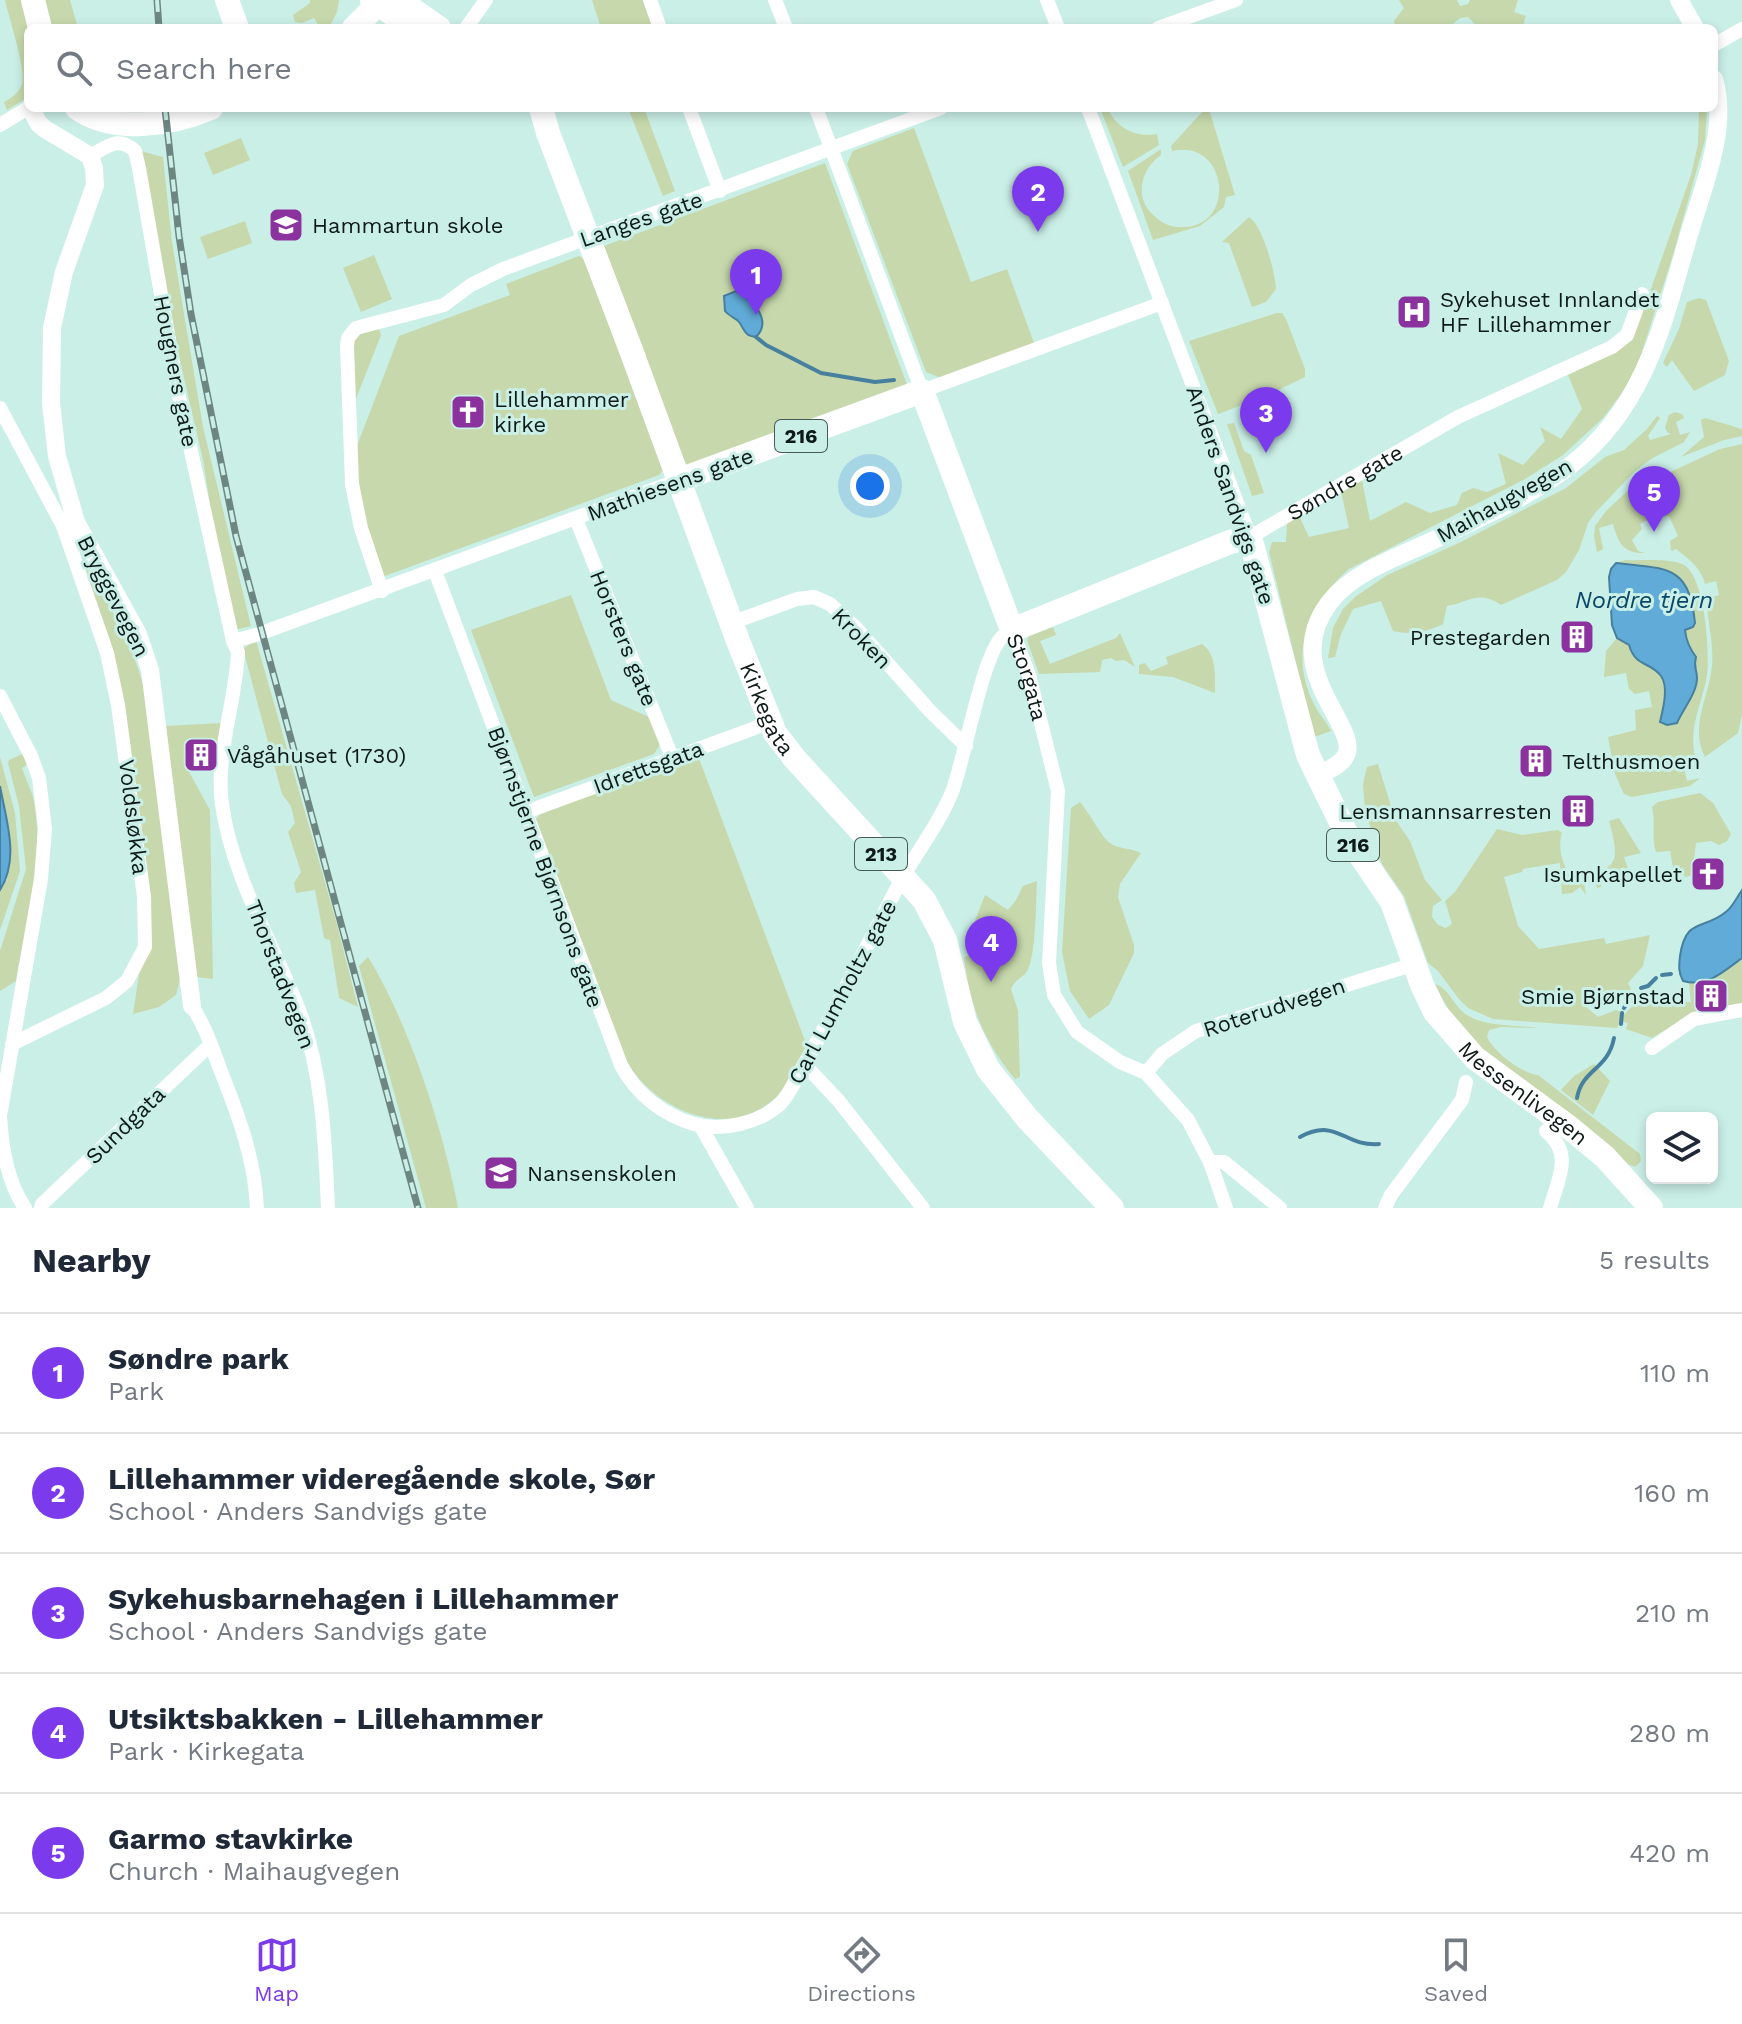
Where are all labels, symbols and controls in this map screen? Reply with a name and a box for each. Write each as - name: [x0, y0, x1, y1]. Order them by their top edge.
- search box: [24, 24, 1718, 112]
- icon: search: [52, 46, 96, 90]
- text: Search here: [116, 51, 292, 86]
- pin: 2: [1012, 166, 1064, 232]
- street label: Langes gate: [576, 187, 706, 252]
- school or university icon: Hammartun skole: [267, 206, 305, 244]
- place label: Hammartun skole: [312, 213, 503, 238]
- pin: 1: [730, 249, 782, 315]
- place label: Sykehuset Innlandet HF Lillehammer: [1440, 287, 1659, 337]
- street label: Hougners gate: [149, 293, 202, 449]
- hospital icon: Sykehuset Innlandet HF Lillehammer: [1395, 293, 1433, 331]
- street label: Anders Sandvigs gate: [1181, 382, 1280, 608]
- place label: Lillehammer kirke: [494, 387, 629, 437]
- pin: 3: [1240, 387, 1292, 453]
- church icon: Lillehammer kirke: [449, 393, 487, 431]
- road number: 216: [775, 420, 827, 452]
- street label: Søndre gate: [1283, 440, 1407, 526]
- street label: Mathiesens gate: [584, 443, 757, 526]
- street label: Maihaugvegen: [1432, 453, 1576, 548]
- your location: [850, 466, 890, 506]
- pin: 5: [1628, 466, 1680, 532]
- street label: Bryggevegen: [72, 531, 155, 661]
- street label: Horsters gate: [585, 567, 662, 710]
- water label: Nordre tjern: [1575, 586, 1713, 614]
- street label: Kroken: [827, 603, 897, 674]
- building icon: Prestegarden: [1558, 618, 1596, 656]
- place label: Prestegarden: [1410, 625, 1551, 650]
- street label: Storgata: [1001, 630, 1052, 723]
- street label: Kirkegata: [735, 659, 799, 760]
- street label: Bjørnstjerne Bjørnsons gate: [483, 723, 608, 1011]
- building icon: Vågåhuset (1730): [182, 736, 220, 774]
- street label: Idrettsgata: [590, 736, 707, 799]
- building icon: Telthusmoen: [1517, 742, 1555, 780]
- place label: Vågåhuset (1730): [227, 743, 406, 768]
- place label: Telthusmoen: [1562, 749, 1700, 774]
- street label: Voldsløkka: [114, 758, 153, 876]
- building icon: Lensmannsarresten: [1559, 792, 1597, 830]
- place label: Lensmannsarresten: [1339, 799, 1552, 824]
- road number: 216: [1327, 829, 1379, 861]
- road number: 213: [855, 838, 907, 870]
- church icon: Isumkapellet: [1689, 855, 1727, 893]
- place label: Isumkapellet: [1543, 862, 1682, 887]
- street label: Thorstadvegen: [241, 896, 320, 1052]
- street label: Carl Lumholtz gate: [783, 896, 902, 1088]
- pin: 4: [965, 916, 1017, 982]
- street label: Roterudvegen: [1200, 973, 1348, 1042]
- building icon: Smie Bjørnstad: [1692, 977, 1730, 1015]
- place label: Smie Bjørnstad: [1521, 984, 1685, 1009]
- street label: Messenlivegen: [1453, 1036, 1593, 1150]
- street label: Sundgata: [81, 1082, 170, 1169]
- map controls: [1646, 1112, 1718, 1184]
- button: layers: [1646, 1112, 1718, 1184]
- school or university icon: Nansenskolen: [482, 1154, 520, 1192]
- place label: Nansenskolen: [527, 1161, 677, 1186]
- text: Nearby: [32, 1240, 151, 1280]
- text: 5 results: [1599, 1245, 1710, 1275]
- text: Søndre park: [108, 1341, 289, 1376]
- text: 1: [52, 1358, 64, 1388]
- text: 110 m: [1640, 1358, 1710, 1388]
- text: Park: [108, 1376, 164, 1406]
- text: Lillehammer videregående skole, Sør: [108, 1461, 655, 1496]
- text: 2: [50, 1478, 66, 1508]
- text: 160 m: [1634, 1478, 1710, 1508]
- text: School · Anders Sandvigs gate: [108, 1496, 488, 1526]
- text: Sykehusbarnehagen i Lillehammer: [108, 1581, 619, 1616]
- text: 3: [50, 1598, 66, 1628]
- text: 210 m: [1635, 1598, 1710, 1628]
- text: School · Anders Sandvigs gate: [108, 1616, 488, 1646]
- text: Utsiktsbakken - Lillehammer: [108, 1701, 543, 1736]
- text: 4: [50, 1718, 66, 1748]
- text: 280 m: [1629, 1718, 1710, 1748]
- text: Park · Kirkegata: [108, 1736, 304, 1766]
- text: Garmo stavkirke: [108, 1821, 353, 1856]
- text: 5: [50, 1838, 66, 1868]
- text: 420 m: [1629, 1838, 1710, 1868]
- text: Church · Maihaugvegen: [108, 1856, 400, 1886]
- tab: Map: [254, 1933, 299, 2006]
- tab: Directions: [807, 1933, 916, 2006]
- tab: Saved: [1424, 1933, 1488, 2006]

